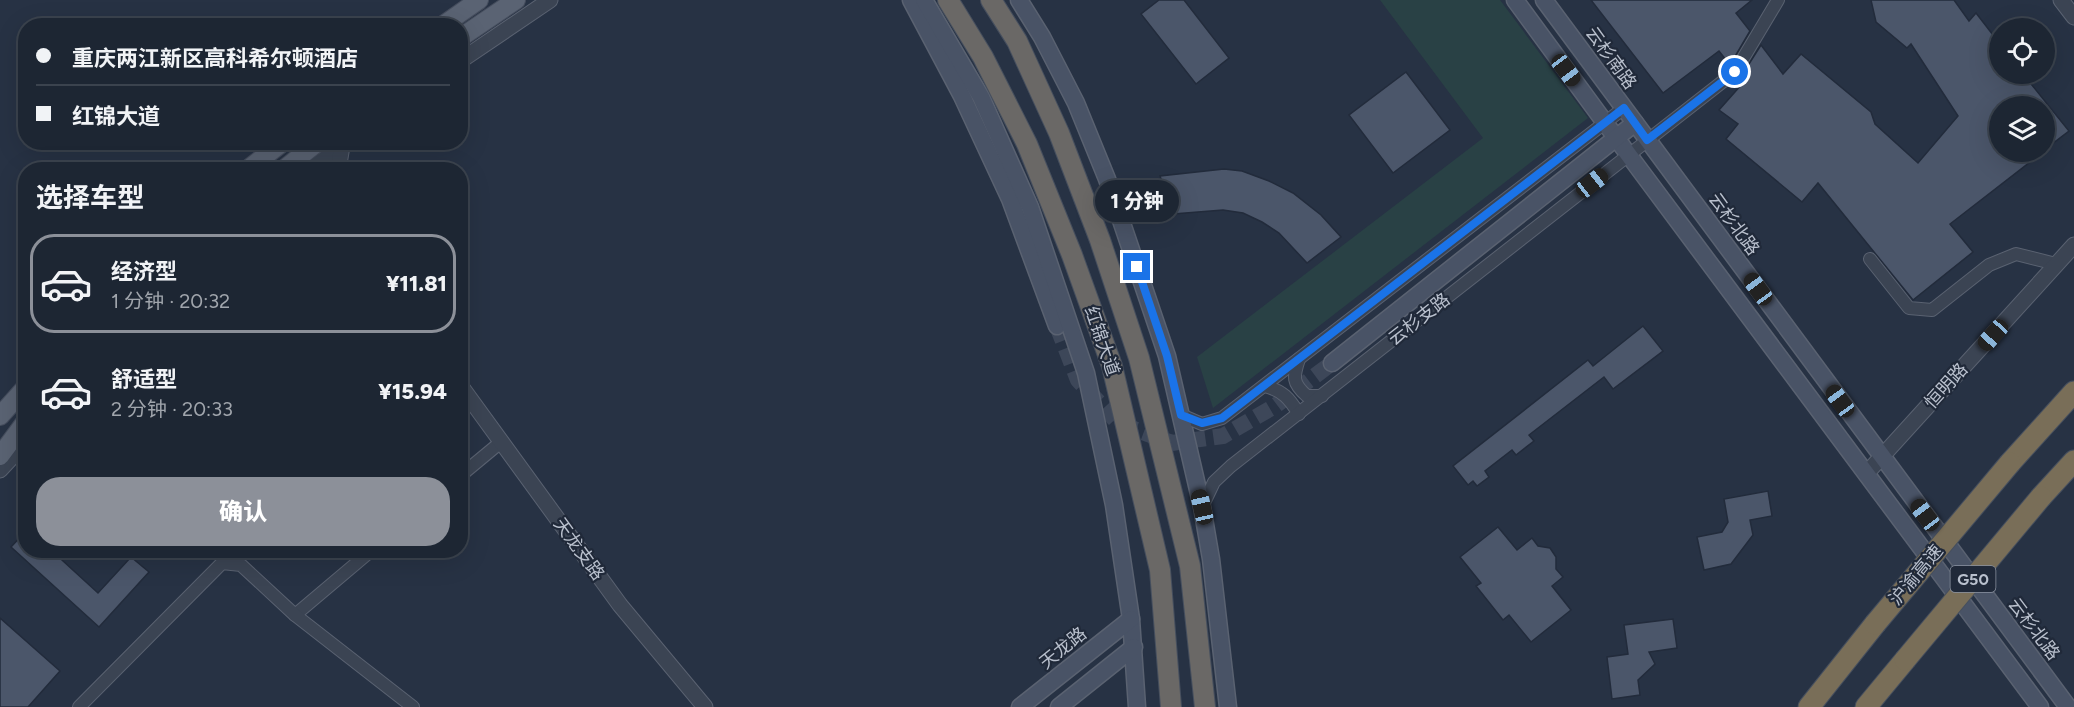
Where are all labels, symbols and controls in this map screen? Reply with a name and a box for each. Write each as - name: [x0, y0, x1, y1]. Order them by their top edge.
- map controls: [1989, 18, 2055, 162]
- button: locate: [1989, 18, 2055, 84]
- street label: 云杉南路: [1581, 22, 1641, 94]
- text: 重庆两江新区高科希尔顿酒店: [72, 45, 358, 72]
- car: [1548, 50, 1584, 90]
- route start: [1721, 58, 1748, 85]
- button: layers: [1989, 96, 2055, 162]
- text: 红锦大道: [72, 103, 160, 130]
- car: [1572, 165, 1612, 201]
- callout: 1 分钟: [1095, 180, 1179, 222]
- text: 选择车型: [36, 181, 144, 214]
- street label: 云杉北路: [1704, 188, 1764, 260]
- text: 1 分钟: [1110, 189, 1164, 213]
- route end: [1123, 253, 1150, 280]
- icon: car: [39, 257, 93, 311]
- text: 经济型: [111, 258, 177, 285]
- car: [1740, 269, 1776, 309]
- text: ¥11.81: [386, 270, 447, 297]
- street label: 云杉支路: [1384, 288, 1454, 350]
- text: 1 分钟 · 20:32: [111, 289, 230, 313]
- street label: 红锦大道: [1080, 303, 1124, 379]
- car: [1974, 316, 2012, 354]
- street label: 恒明路: [1920, 359, 1972, 413]
- icon: car: [39, 365, 93, 419]
- text: 舒适型: [111, 366, 177, 393]
- text: ¥15.94: [378, 378, 447, 405]
- car: [1822, 381, 1858, 421]
- text: 2 分钟 · 20:33: [111, 397, 233, 421]
- button: 确认: [36, 477, 450, 546]
- car: [1189, 487, 1215, 527]
- car: [1907, 495, 1943, 535]
- street label: 天龙支路: [549, 513, 609, 585]
- street label: 沪渝高速: [1884, 540, 1948, 610]
- road number: G50: [1950, 566, 1996, 592]
- street label: 云杉北路: [2004, 594, 2064, 664]
- street label: 天龙路: [1035, 622, 1091, 674]

